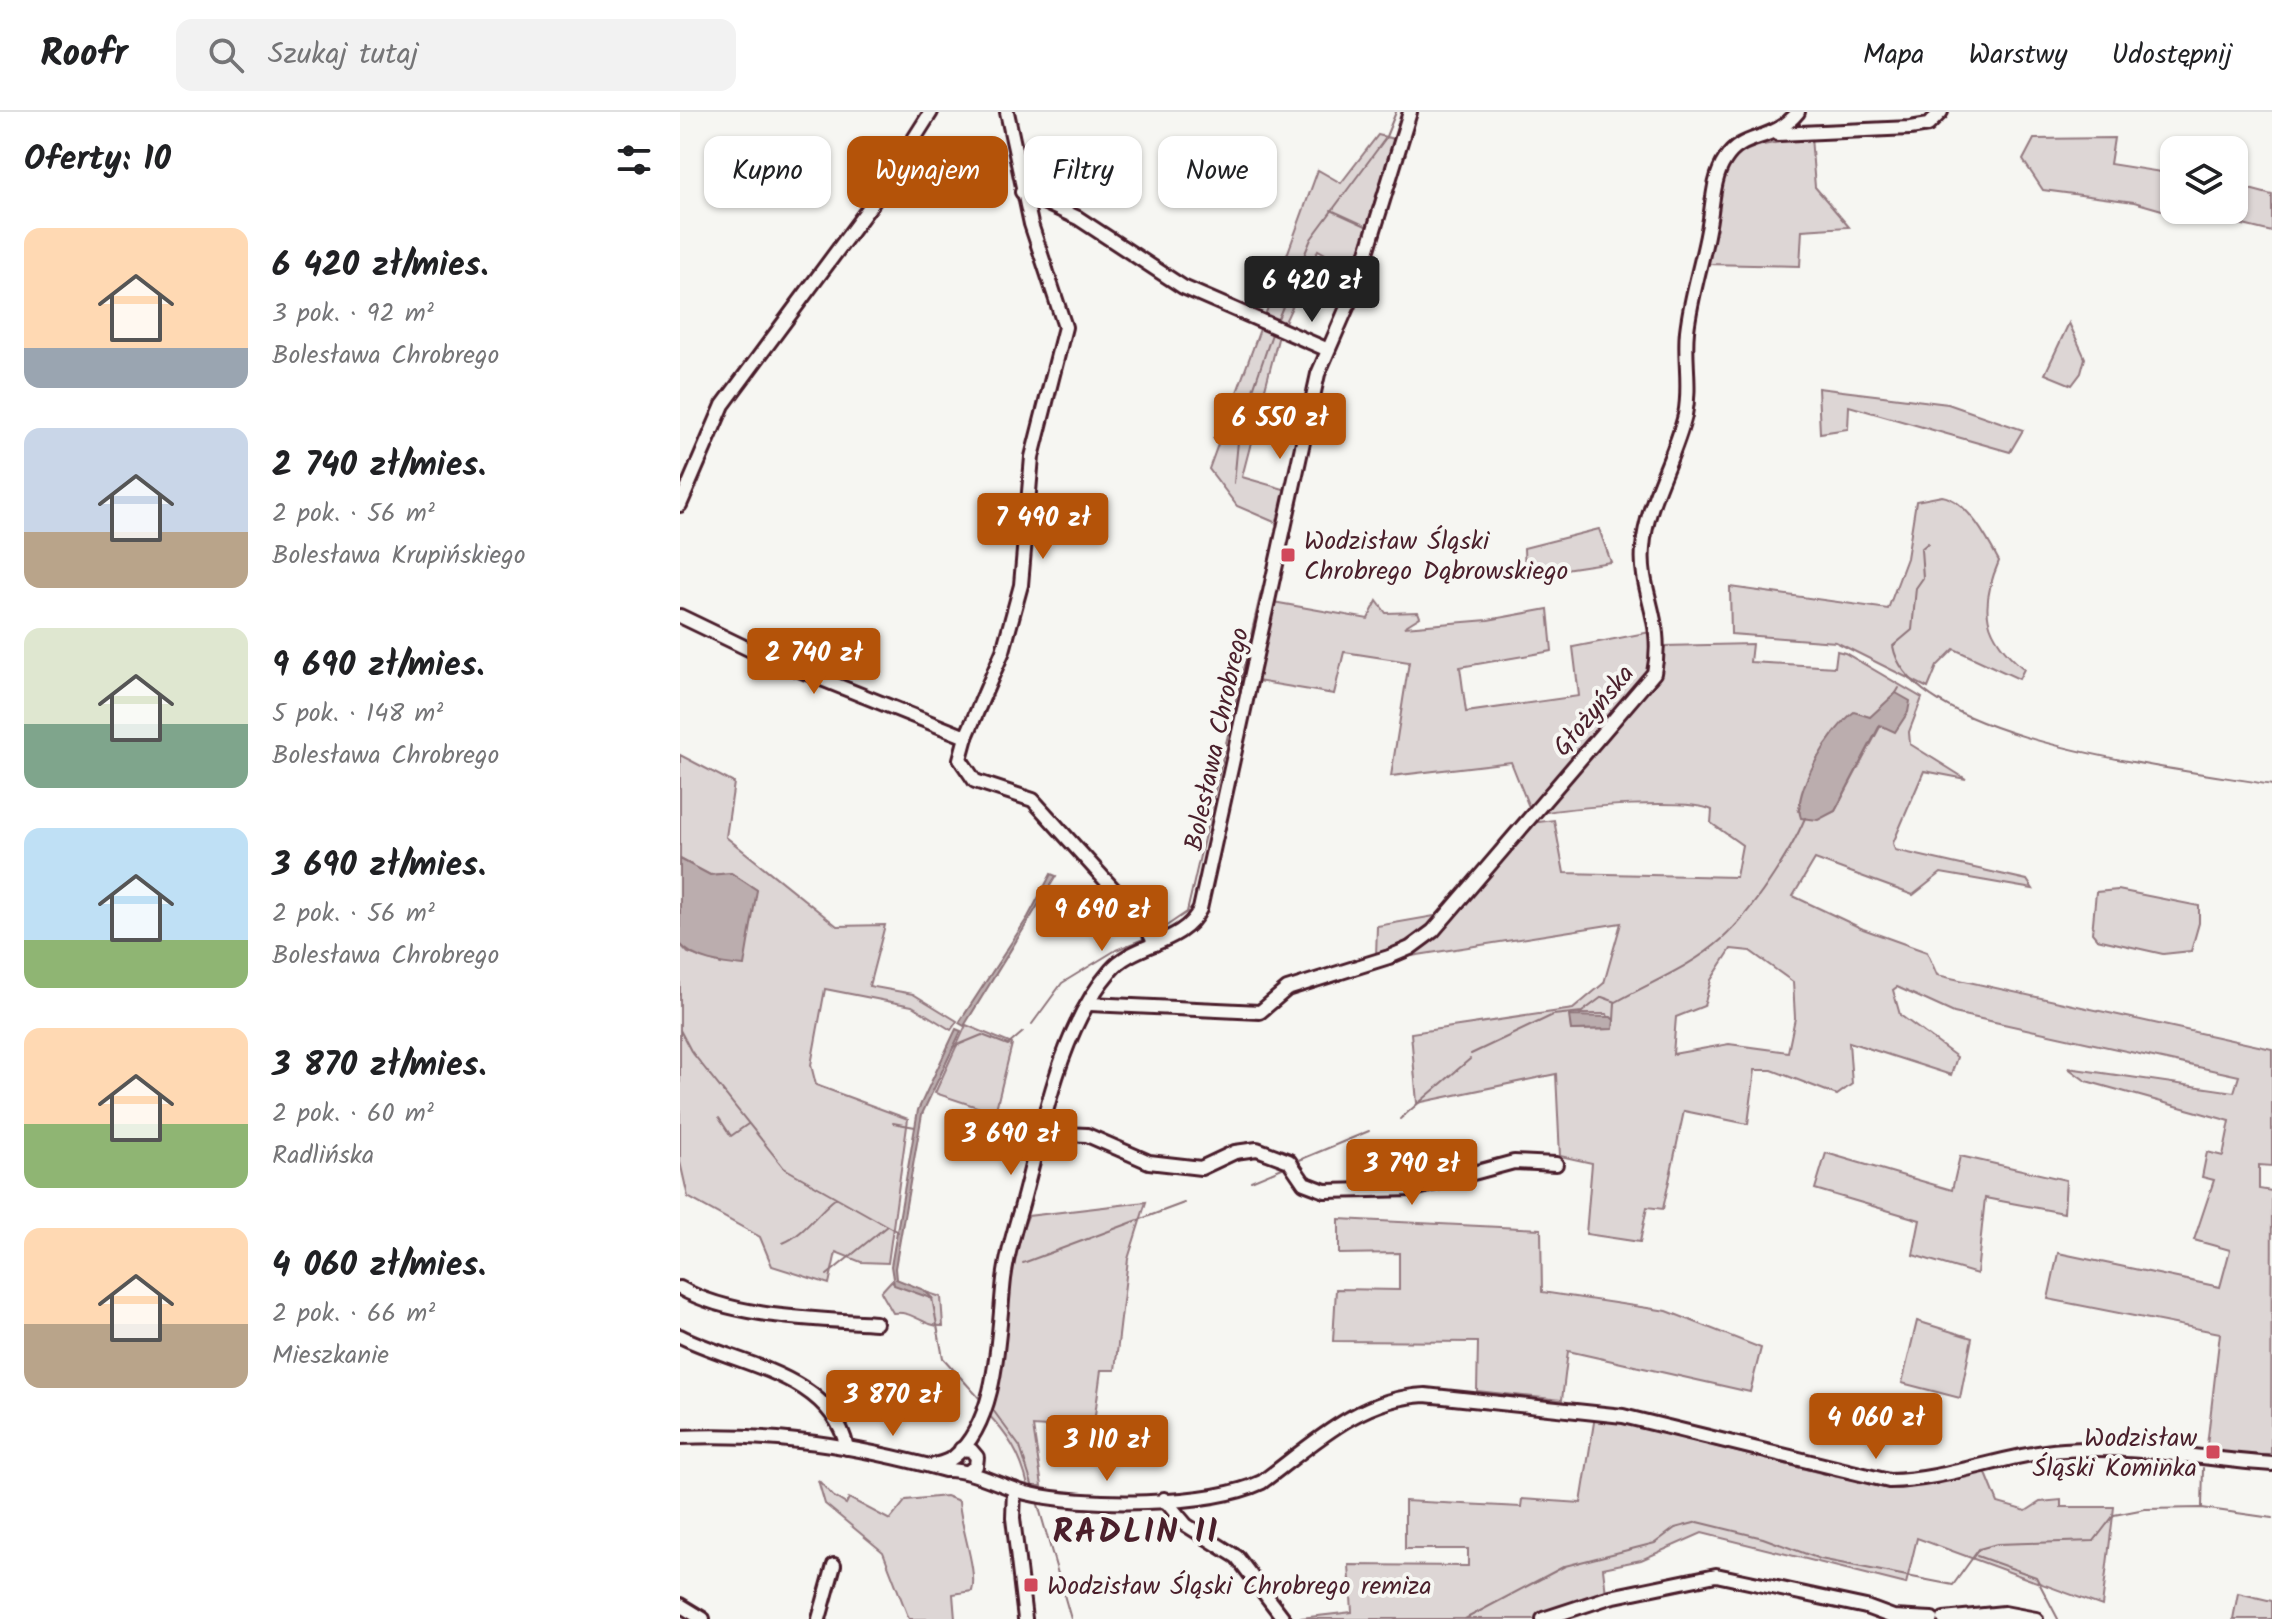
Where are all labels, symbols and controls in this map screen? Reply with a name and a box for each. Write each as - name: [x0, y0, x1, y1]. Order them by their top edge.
- search box: [176, 19, 736, 91]
- text: Roofr: [40, 25, 128, 85]
- text: Szukaj tutaj: [268, 31, 418, 79]
- icon: search: [204, 33, 248, 77]
- text: Mapa: [1863, 33, 1924, 78]
- text: Warstwy: [1968, 33, 2067, 78]
- text: Udostępnij: [2111, 33, 2232, 78]
- text: Oferty: 10: [24, 133, 171, 187]
- chip: Kupno: [704, 136, 831, 208]
- chip: Wynajem: [847, 136, 1008, 208]
- chip: Filtry: [1024, 136, 1142, 208]
- chip: Nowe: [1158, 136, 1277, 208]
- map controls: [2160, 136, 2248, 224]
- button: layers: [2160, 136, 2248, 224]
- icon: filters: [612, 138, 656, 182]
- text: 6 420 zł/mies.: [272, 239, 489, 293]
- pin: 6 420 zł: [1229, 256, 1395, 324]
- icon: home: [88, 260, 184, 356]
- text: 6 420 zł: [1262, 261, 1362, 303]
- text: 3 pok. · 92 m²: [272, 293, 434, 335]
- text: Bolesława Chrobrego: [272, 335, 499, 377]
- pin: 6 550 zł: [1197, 393, 1363, 461]
- text: 6 550 zł: [1232, 398, 1328, 440]
- text: 2 740 zł/mies.: [272, 439, 486, 493]
- icon: home: [88, 460, 184, 556]
- text: 2 pok. · 56 m²: [272, 493, 435, 535]
- pin: 7 490 zł: [960, 493, 1126, 561]
- text: 7 490 zł: [995, 498, 1091, 540]
- place label: Wodzisław Śląski Chrobrego Dąbrowskiego: [1304, 521, 1568, 593]
- text: Bolesława Krupińskiego: [272, 535, 525, 577]
- marker: Wodzisław Śląski Chrobrego Dąbrowskiego: [1279, 546, 1297, 564]
- street label: Bolesława Chrobrego: [1174, 624, 1262, 855]
- pin: 2 740 zł: [731, 628, 897, 696]
- text: 2 740 zł: [765, 633, 863, 675]
- text: 9 690 zł/mies.: [272, 639, 485, 693]
- street label: Głożyńska: [1543, 656, 1646, 767]
- icon: home: [88, 660, 184, 756]
- text: 5 pok. · 148 m²: [272, 693, 443, 735]
- text: Bolesława Chrobrego: [272, 735, 499, 777]
- text: 3 690 zł/mies.: [272, 839, 486, 893]
- icon: home: [88, 860, 184, 956]
- pin: 9 690 zł: [1019, 885, 1185, 953]
- text: 9 690 zł: [1054, 890, 1150, 932]
- text: 2 pok. · 56 m²: [272, 893, 435, 935]
- text: Bolesława Chrobrego: [272, 935, 499, 977]
- text: 3 870 zł/mies.: [272, 1039, 486, 1093]
- icon: home: [88, 1060, 184, 1156]
- text: 2 pok. · 60 m²: [272, 1093, 434, 1135]
- pin: 3 690 zł: [928, 1109, 1094, 1177]
- text: 3 690 zł: [962, 1114, 1060, 1156]
- text: Radlińska: [272, 1135, 374, 1177]
- pin: 3 790 zł: [1329, 1139, 1495, 1207]
- text: 3 790 zł: [1364, 1144, 1460, 1186]
- text: 4 060 zł/mies.: [272, 1239, 486, 1293]
- icon: home: [88, 1260, 184, 1356]
- text: 2 pok. · 66 m²: [272, 1293, 435, 1335]
- text: Mieszkanie: [272, 1335, 389, 1377]
- pin: 3 870 zł: [810, 1370, 976, 1438]
- text: 3 870 zł: [844, 1375, 942, 1417]
- pin: 4 060 zł: [1793, 1393, 1959, 1461]
- text: 4 060 zł: [1827, 1398, 1925, 1440]
- pin: 3 110 zł: [1024, 1415, 1190, 1483]
- place label: Wodzisław Śląski Kominka: [2033, 1418, 2197, 1490]
- text: 3 110 zł: [1064, 1420, 1150, 1462]
- marker: Wodzisław Śląski Kominka: [2204, 1443, 2222, 1461]
- district label: RADLIN II: [1052, 1506, 1220, 1560]
- place label: Wodzisław Śląski Chrobrego remiza: [1047, 1566, 1432, 1608]
- marker: Wodzisław Śląski Chrobrego remiza: [1022, 1576, 1040, 1594]

